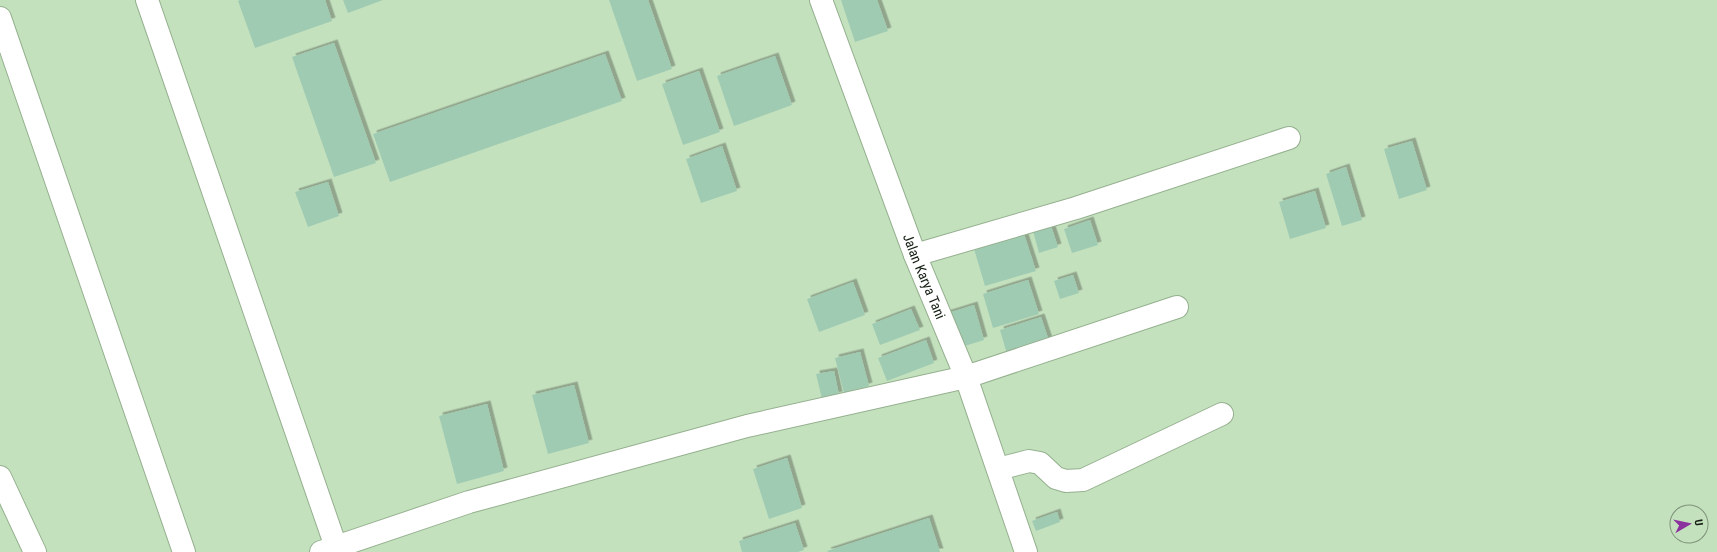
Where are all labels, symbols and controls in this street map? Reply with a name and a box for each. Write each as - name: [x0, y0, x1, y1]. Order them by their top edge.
- street label: Jalan Karya Tani: [900, 231, 949, 321]
- north arrow: [1669, 504, 1709, 544]
- text: U: [1691, 518, 1705, 527]

